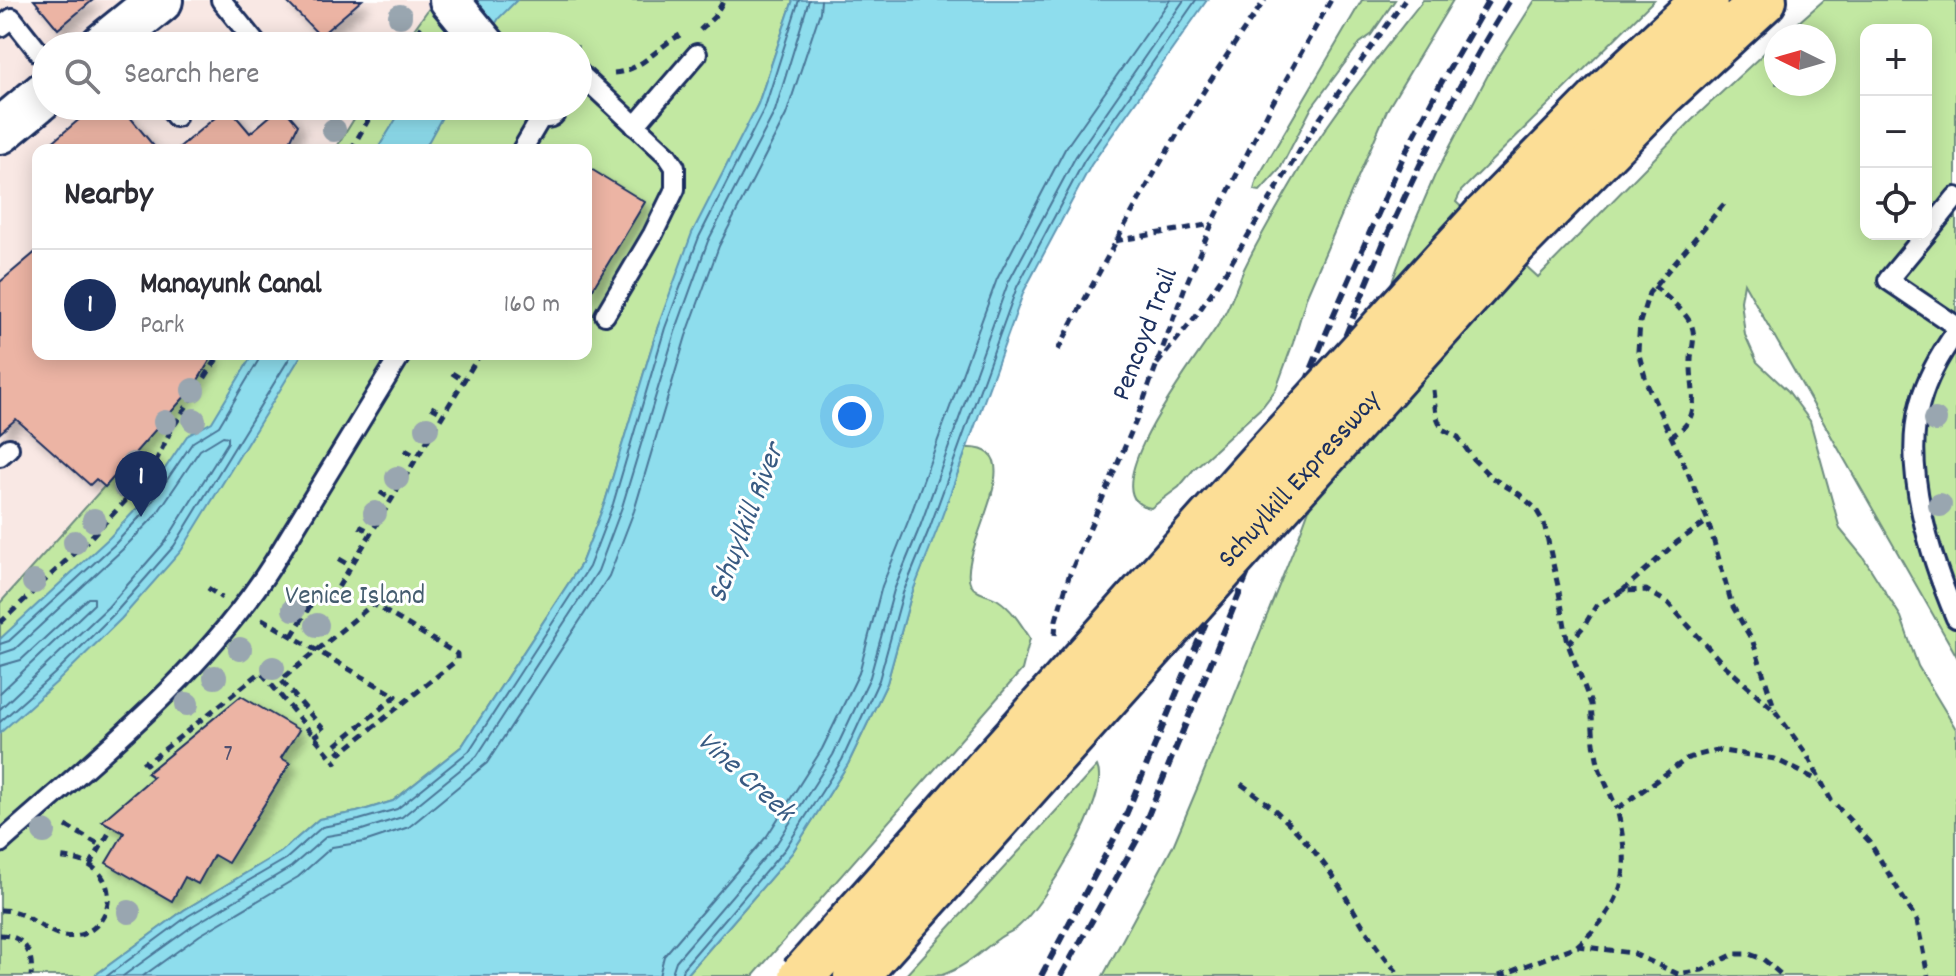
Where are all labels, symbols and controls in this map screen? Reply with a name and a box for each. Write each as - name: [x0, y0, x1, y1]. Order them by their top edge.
- north arrow: [1764, 24, 1836, 96]
- map controls: [1860, 24, 1932, 240]
- button: +: [1860, 24, 1932, 96]
- search box: [32, 32, 592, 120]
- icon: search: [60, 54, 104, 98]
- text: Search here: [124, 55, 260, 98]
- button: −: [1860, 96, 1932, 168]
- button: locate: [1860, 168, 1932, 240]
- text: Nearby: [64, 172, 153, 221]
- street label: Pencoyd Trail: [1103, 263, 1191, 407]
- text: Manayunk Canal: [140, 265, 322, 308]
- text: 1: [87, 287, 93, 324]
- text: 160 m: [504, 287, 560, 324]
- text: Park: [140, 308, 184, 345]
- street label: Schuylkill Expressway: [1210, 382, 1393, 579]
- your location: [832, 396, 872, 436]
- water label: Schuylkill River: [698, 436, 799, 610]
- pin: 1: [115, 451, 167, 517]
- park label: Venice Island: [285, 578, 425, 618]
- water label: Vine Creek: [686, 722, 804, 835]
- house number: 7: [223, 738, 233, 772]

